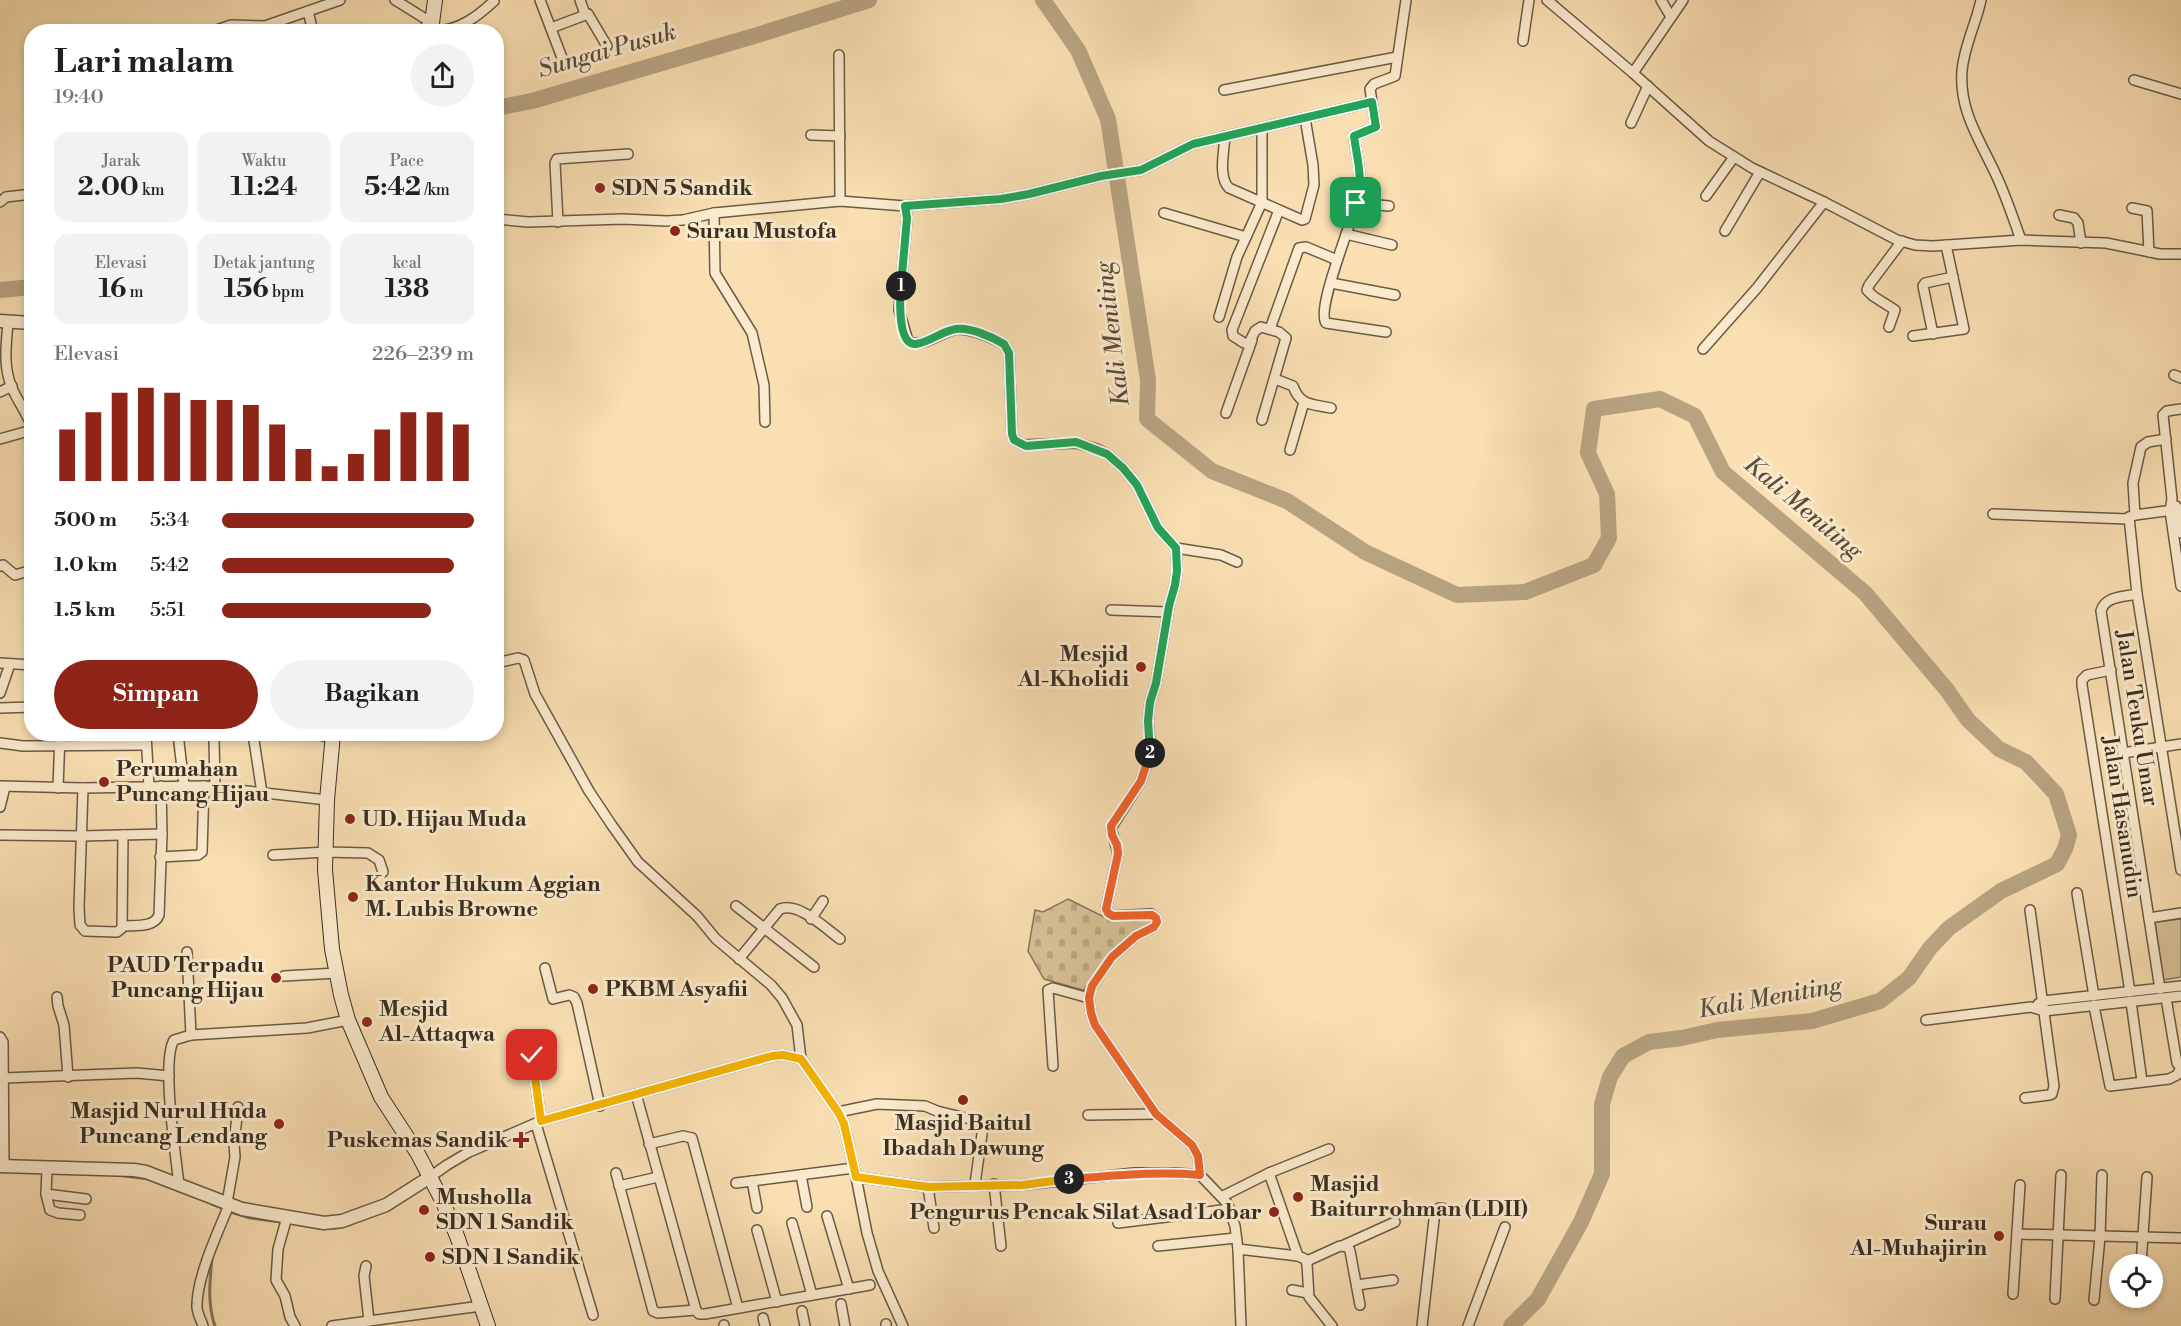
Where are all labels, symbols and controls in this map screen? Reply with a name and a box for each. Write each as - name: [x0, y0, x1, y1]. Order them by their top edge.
- water label: Sungai Pusuk: [534, 17, 680, 85]
- text: Lari malam: [54, 42, 234, 83]
- button: share: [411, 44, 474, 107]
- text: 19:40: [54, 85, 104, 110]
- text: Jarak: [102, 151, 140, 171]
- text: Waktu: [242, 151, 286, 171]
- text: Pace: [390, 151, 424, 171]
- text: 2.00: [78, 171, 139, 203]
- text: 11:24: [231, 171, 297, 203]
- text: 5:42: [364, 171, 421, 203]
- place label: SDN 5 Sandik: [612, 175, 753, 202]
- pin: [1330, 177, 1381, 228]
- text: km: [139, 180, 164, 200]
- text: /km: [421, 180, 450, 200]
- marker: SDN 5 Sandik: [593, 181, 607, 195]
- icon: arrive: [1339, 186, 1372, 219]
- place label: Surau Mustofa: [687, 218, 838, 245]
- marker: Surau Mustofa: [668, 224, 682, 238]
- text: Elevasi: [95, 253, 147, 273]
- text: Detak jantung: [213, 253, 315, 273]
- text: kcal: [392, 253, 422, 273]
- water label: Kali Meniting: [1089, 258, 1137, 408]
- pin: 1: [886, 271, 916, 301]
- text: 16: [98, 273, 126, 305]
- text: 156: [224, 273, 269, 305]
- text: 138: [385, 273, 429, 305]
- text: 1: [897, 276, 905, 296]
- text: m: [126, 282, 144, 302]
- text: bpm: [269, 282, 304, 302]
- text: Elevasi: [54, 342, 119, 367]
- text: 226–239 m: [372, 342, 474, 367]
- water label: Kali Meniting: [1738, 450, 1870, 567]
- text: 500 m: [54, 508, 117, 533]
- text: 5:34: [150, 508, 189, 533]
- text: 1.0 km: [54, 553, 118, 578]
- text: 5:42: [150, 553, 189, 578]
- text: 1.5 km: [54, 598, 115, 623]
- text: 5:51: [150, 598, 185, 623]
- street label: Jalan Teuku Umar: [2110, 627, 2164, 808]
- place label: Mesjid Al-Kholidi: [1017, 641, 1129, 693]
- button: Simpan: [54, 660, 258, 729]
- button: Bagikan: [270, 660, 474, 729]
- marker: Mesjid Al-Kholidi: [1134, 660, 1148, 674]
- street label: Jalan Hasanudin: [2096, 733, 2148, 900]
- pin: 2: [1135, 738, 1165, 768]
- text: 2: [1145, 743, 1155, 763]
- place label: Perumahan Puncang Hijau: [116, 756, 270, 808]
- marker: Perumahan Puncang Hijau: [97, 775, 111, 789]
- place label: UD. Hijau Muda: [362, 806, 528, 833]
- marker: UD. Hijau Muda: [343, 812, 357, 826]
- place label: Kantor Hukum Aggian M. Lubis Browne: [365, 871, 601, 923]
- marker: Kantor Hukum Aggian M. Lubis Browne: [346, 890, 360, 904]
- place label: PAUD Terpadu Puncang Hijau: [107, 952, 265, 1004]
- water label: Kali Meniting: [1696, 970, 1846, 1025]
- marker: PAUD Terpadu Puncang Hijau: [269, 971, 283, 985]
- place label: PKBM Asyafii: [605, 976, 748, 1003]
- marker: PKBM Asyafii: [586, 982, 600, 996]
- place label: Mesjid Al-Attaqwa: [378, 996, 496, 1048]
- marker: Mesjid Al-Attaqwa: [360, 1015, 374, 1029]
- pin: [506, 1029, 557, 1080]
- icon: check: [515, 1038, 548, 1071]
- marker: Masjid Baitul Ibadah Dawung: [956, 1093, 970, 1107]
- place label: Masjid Nurul Huda Puncang Lendang: [70, 1098, 268, 1150]
- place label: Masjid Baitul Ibadah Dawung: [882, 1110, 1044, 1162]
- marker: Masjid Nurul Huda Puncang Lendang: [272, 1117, 286, 1131]
- place label: Puskemas Sandik: [327, 1127, 508, 1154]
- marker: Puskemas Sandik: [512, 1131, 530, 1149]
- pin: 3: [1054, 1164, 1084, 1194]
- text: 3: [1064, 1169, 1074, 1189]
- place label: Masjid Baiturrohman (LDII): [1310, 1171, 1528, 1223]
- place label: Musholla SDN 1 Sandik: [436, 1184, 574, 1236]
- marker: Masjid Baiturrohman (LDII): [1291, 1190, 1305, 1204]
- place label: Pengurus Pencak Silat Asad Lobar: [909, 1199, 1262, 1226]
- marker: Musholla SDN 1 Sandik: [417, 1203, 431, 1217]
- marker: Pengurus Pencak Silat Asad Lobar: [1267, 1205, 1281, 1219]
- place label: Surau Al-Muhajirin: [1849, 1210, 1988, 1262]
- marker: Surau Al-Muhajirin: [1992, 1229, 2006, 1243]
- place label: SDN 1 Sandik: [442, 1244, 580, 1271]
- marker: SDN 1 Sandik: [423, 1250, 437, 1264]
- map controls: [2109, 1254, 2163, 1308]
- button: locate: [2109, 1254, 2163, 1308]

